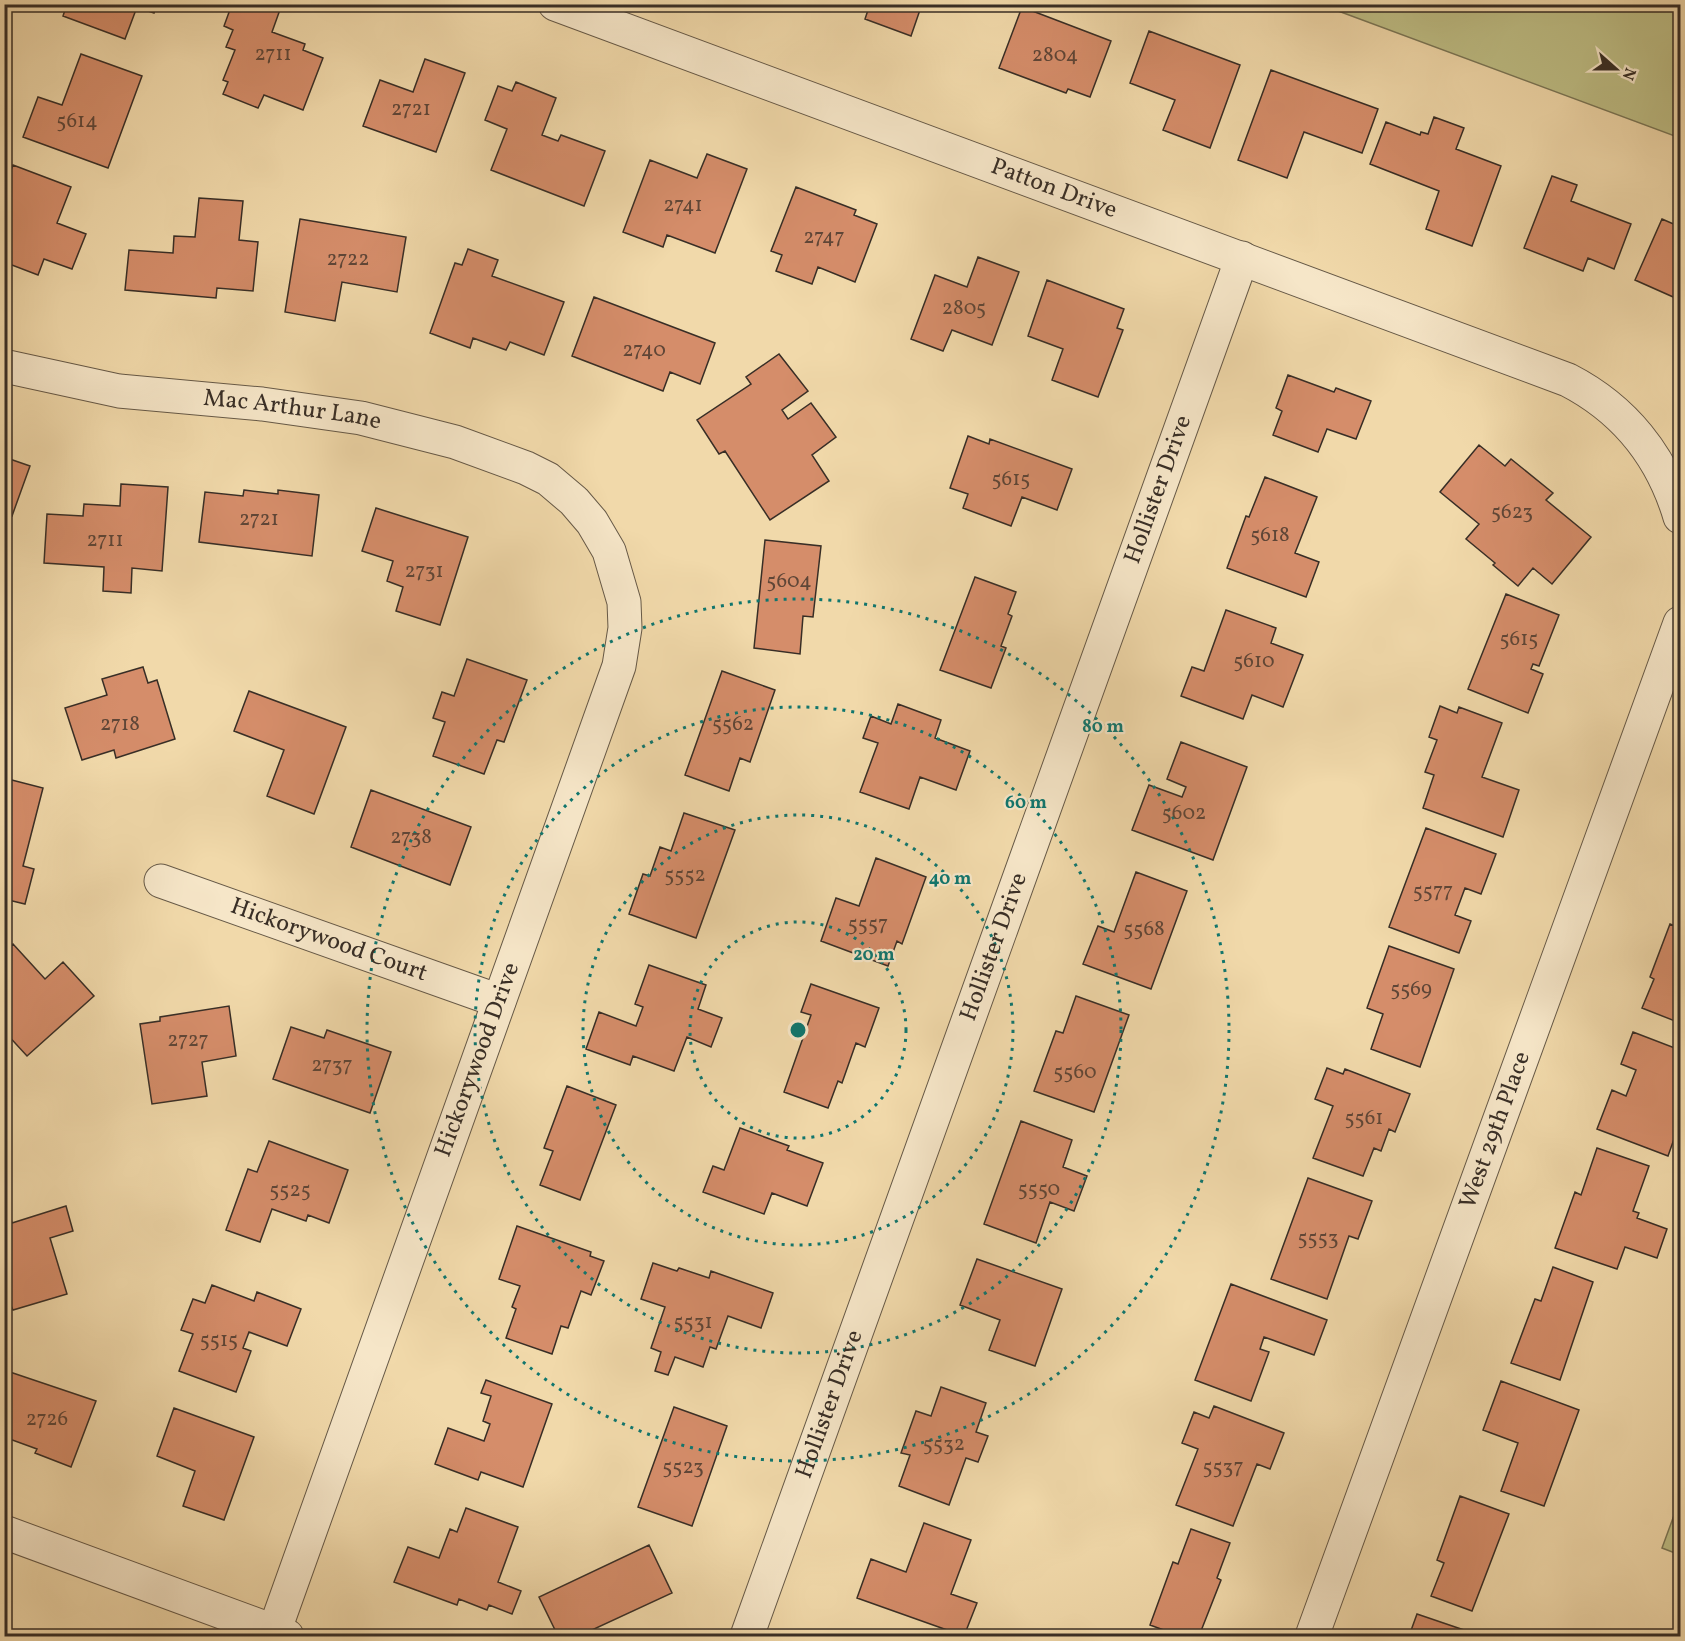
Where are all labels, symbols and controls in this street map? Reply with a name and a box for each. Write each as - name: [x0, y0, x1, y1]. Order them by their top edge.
- north arrow: [1586, 39, 1646, 99]
- house number: 2711: [254, 40, 292, 69]
- house number: 2804: [1032, 41, 1078, 70]
- text: N: [1616, 64, 1640, 83]
- house number: 2721: [391, 95, 431, 124]
- house number: 5614: [56, 107, 98, 136]
- street label: Patton Drive: [986, 150, 1122, 228]
- house number: 2741: [663, 191, 703, 220]
- house number: 2747: [803, 223, 845, 252]
- house number: 2722: [326, 245, 370, 274]
- house number: 2805: [942, 294, 986, 323]
- house number: 2740: [622, 336, 666, 365]
- street label: Mac Arthur Lane: [202, 382, 385, 439]
- street label: Hollister Drive: [1116, 411, 1201, 569]
- house number: 5615: [992, 465, 1030, 494]
- house number: 5623: [1491, 498, 1533, 527]
- house number: 2721: [239, 505, 279, 534]
- house number: 5618: [1250, 521, 1290, 550]
- house number: 2711: [86, 526, 124, 555]
- house number: 2731: [404, 557, 444, 586]
- house number: 5604: [766, 567, 812, 596]
- house number: 5615: [1500, 625, 1538, 654]
- house number: 5610: [1233, 647, 1275, 676]
- house number: 2718: [100, 710, 140, 739]
- house number: 5562: [712, 710, 754, 739]
- text: 80 m: [1082, 715, 1124, 740]
- text: 60 m: [1005, 791, 1047, 816]
- house number: 5602: [1162, 799, 1206, 828]
- house number: 2738: [390, 823, 432, 852]
- house number: 5552: [664, 861, 706, 890]
- text: 40 m: [929, 867, 971, 892]
- street label: Hollister Drive: [952, 868, 1037, 1026]
- house number: 5577: [1413, 877, 1453, 906]
- street label: Hickorywood Court: [226, 890, 432, 991]
- house number: 5557: [848, 910, 888, 939]
- house number: 5568: [1123, 915, 1165, 944]
- text: 20 m: [853, 943, 895, 968]
- street label: Hickorywood Drive: [427, 958, 529, 1162]
- house number: 5569: [1390, 975, 1432, 1004]
- centre of rings: [788, 1020, 808, 1040]
- house number: 2727: [167, 1026, 209, 1055]
- street label: West 29th Place: [1452, 1047, 1540, 1214]
- house number: 2737: [311, 1051, 353, 1080]
- house number: 5560: [1053, 1058, 1097, 1087]
- house number: 5561: [1345, 1104, 1383, 1133]
- house number: 5550: [1018, 1175, 1060, 1204]
- house number: 5525: [269, 1176, 311, 1205]
- house number: 5553: [1297, 1224, 1339, 1253]
- house number: 5531: [673, 1308, 713, 1337]
- house number: 5515: [200, 1326, 238, 1355]
- street label: Hollister Drive: [788, 1326, 872, 1483]
- house number: 2726: [26, 1405, 68, 1434]
- house number: 5532: [923, 1430, 965, 1459]
- house number: 5523: [662, 1453, 704, 1482]
- house number: 5537: [1202, 1453, 1244, 1482]

